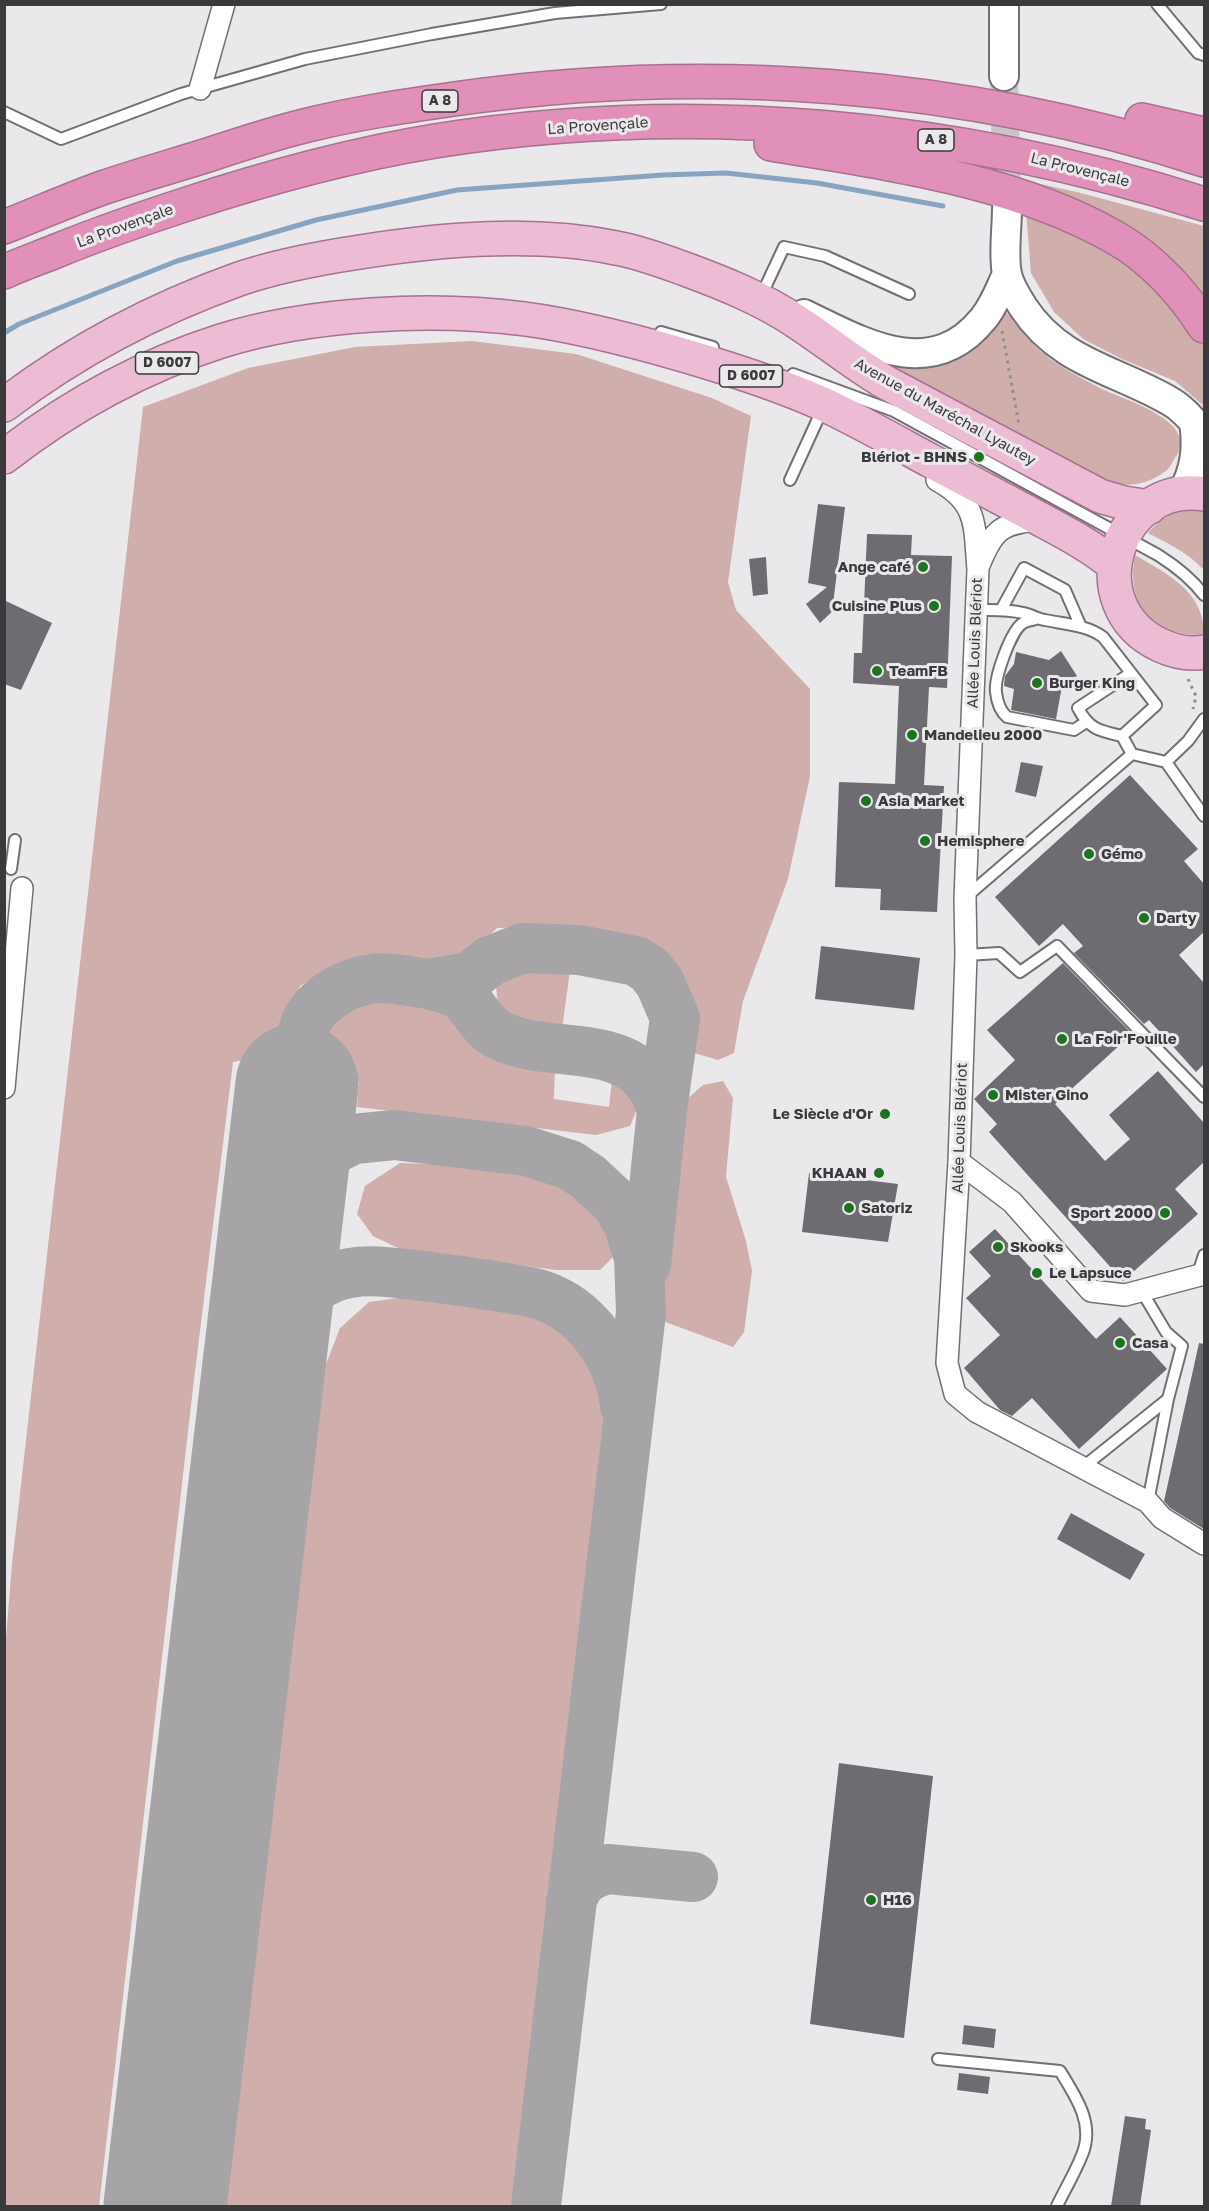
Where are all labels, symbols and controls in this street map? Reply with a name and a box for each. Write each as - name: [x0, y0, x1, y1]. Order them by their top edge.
- road number: A 8: [422, 90, 458, 112]
- street label: La Provençale: [547, 113, 649, 139]
- road number: A 8: [918, 129, 954, 151]
- street label: La Provençale: [1029, 149, 1131, 191]
- street label: La Provençale: [74, 200, 176, 252]
- road number: D 6007: [136, 352, 198, 374]
- street label: Avenue du Maréchal Lyautey: [851, 355, 1039, 469]
- road number: D 6007: [720, 365, 783, 387]
- place label: Blériot - BHNS: [861, 448, 967, 466]
- marker: Blériot - BHNS: [972, 450, 986, 464]
- place label: Ange café: [838, 558, 911, 576]
- marker: Ange café: [916, 560, 930, 574]
- street label: Allée Louis Blériot: [964, 577, 986, 709]
- place label: Cuisine Plus: [832, 597, 922, 615]
- marker: Cuisine Plus: [927, 599, 941, 613]
- place label: TeamFB: [889, 662, 948, 680]
- marker: TeamFB: [870, 664, 884, 678]
- place label: Burger King: [1049, 674, 1135, 692]
- marker: Burger King: [1030, 676, 1044, 690]
- place label: Mandelieu 2000: [924, 726, 1042, 744]
- marker: Mandelieu 2000: [905, 728, 919, 742]
- place label: Asia Market: [878, 792, 965, 810]
- marker: Asia Market: [859, 794, 873, 808]
- place label: Hemisphere: [937, 832, 1025, 850]
- marker: Hemisphere: [918, 834, 932, 848]
- place label: Gémo: [1101, 845, 1143, 863]
- marker: Gémo: [1082, 847, 1096, 861]
- place label: Darty: [1156, 909, 1197, 927]
- marker: Darty: [1137, 911, 1151, 925]
- place label: La Foir'Fouille: [1074, 1030, 1177, 1048]
- marker: La Foir'Fouille: [1055, 1032, 1069, 1046]
- street label: Allée Louis Blériot: [949, 1062, 971, 1194]
- place label: Mister Gino: [1005, 1086, 1088, 1104]
- marker: Mister Gino: [986, 1088, 1000, 1102]
- place label: Le Siècle d'Or: [772, 1105, 873, 1123]
- marker: Le Siècle d'Or: [878, 1107, 892, 1121]
- place label: KHAAN: [812, 1164, 867, 1182]
- marker: KHAAN: [872, 1166, 886, 1180]
- place label: Satoriz: [861, 1199, 912, 1217]
- marker: Satoriz: [842, 1201, 856, 1215]
- place label: Sport 2000: [1070, 1204, 1153, 1222]
- marker: Sport 2000: [1158, 1206, 1172, 1220]
- place label: Skooks: [1010, 1238, 1063, 1256]
- marker: Skooks: [991, 1240, 1005, 1254]
- place label: Le Lapsuce: [1049, 1264, 1132, 1282]
- marker: Le Lapsuce: [1030, 1266, 1044, 1280]
- place label: Casa: [1132, 1334, 1168, 1352]
- marker: Casa: [1113, 1336, 1127, 1350]
- place label: H16: [883, 1891, 912, 1909]
- marker: H16: [864, 1893, 878, 1907]

